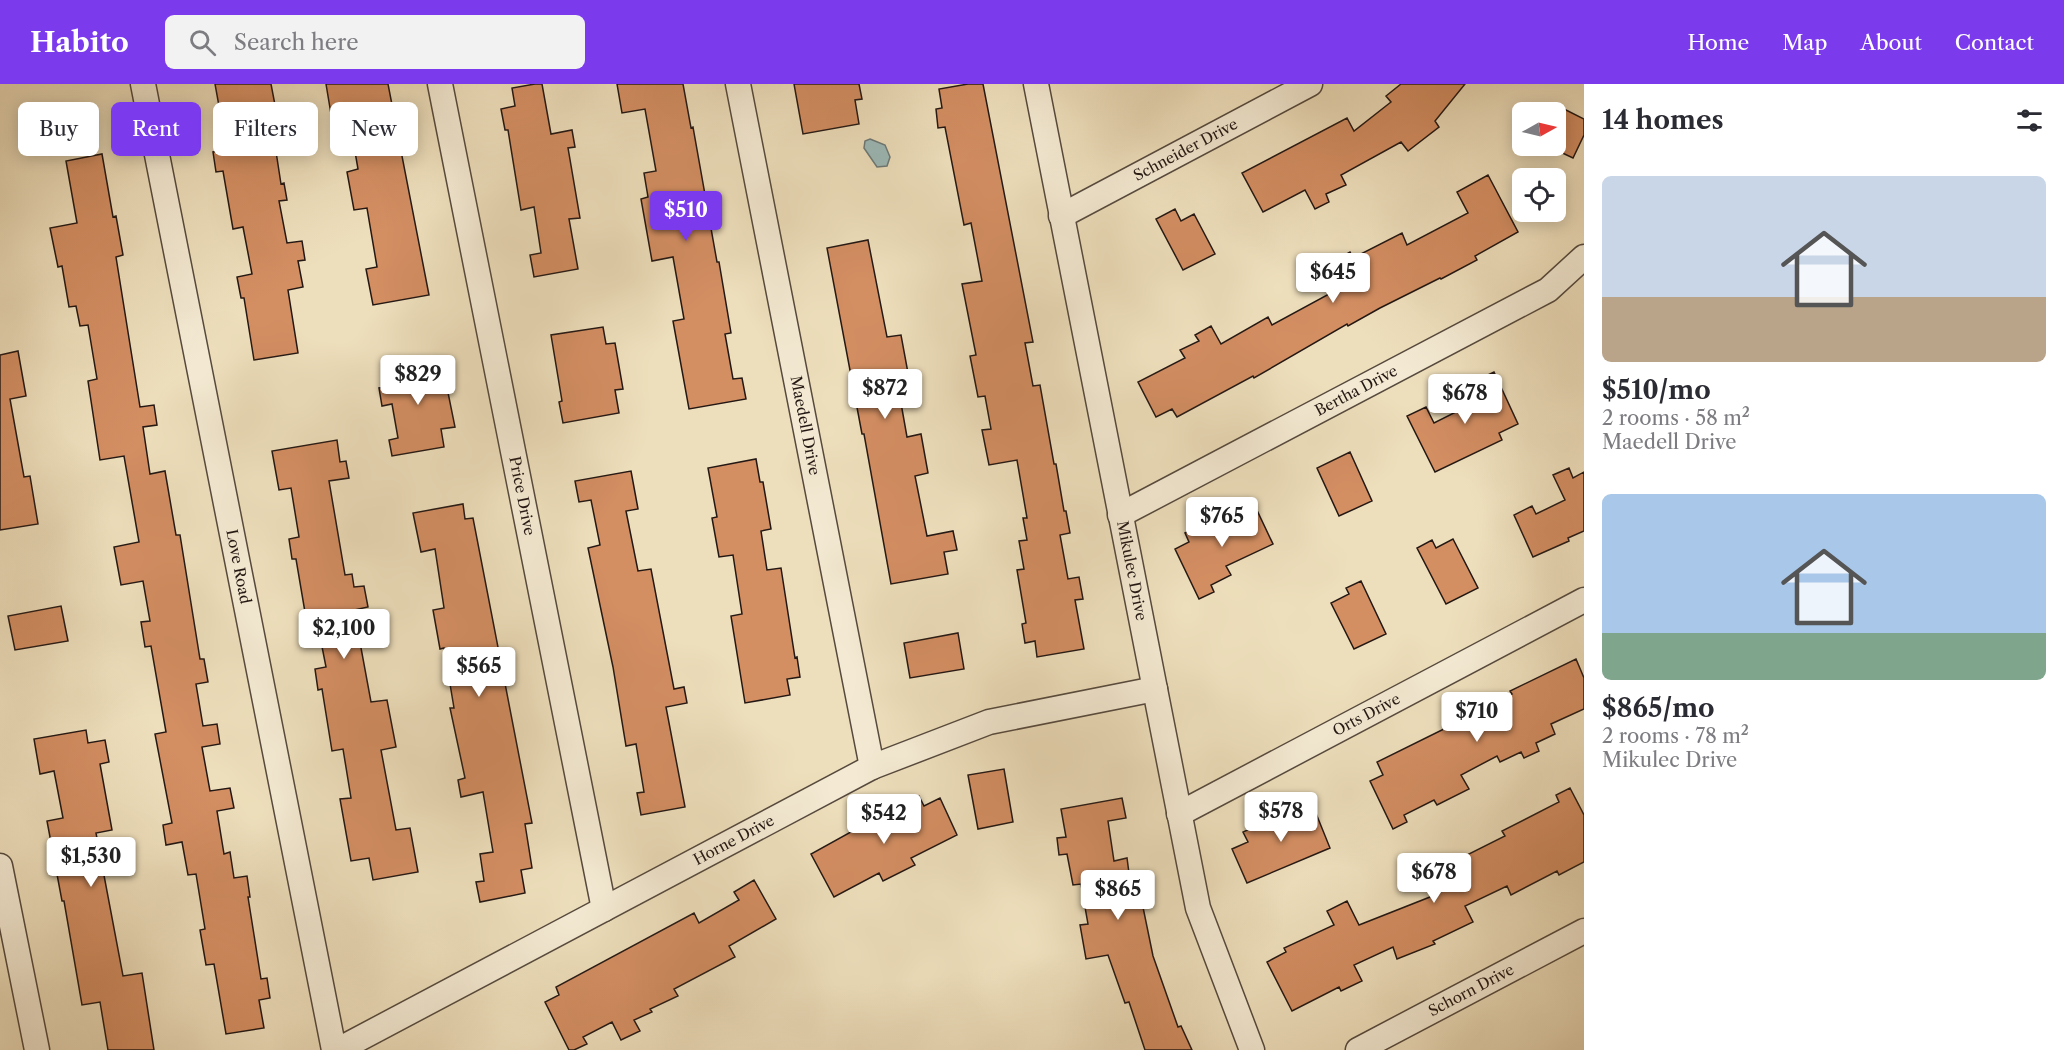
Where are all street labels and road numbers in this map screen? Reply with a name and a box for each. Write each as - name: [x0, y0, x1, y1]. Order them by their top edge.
- street label: Schneider Drive: [1130, 114, 1241, 185]
- street label: Bertha Drive: [1312, 361, 1401, 420]
- street label: Maedell Drive: [786, 374, 825, 477]
- street label: Price Drive: [505, 455, 540, 537]
- street label: Mikulec Drive: [1113, 519, 1151, 622]
- street label: Love Road: [222, 528, 256, 606]
- street label: Orts Drive: [1329, 689, 1403, 740]
- street label: Horne Drive: [690, 811, 777, 869]
- street label: Schorn Drive: [1425, 960, 1517, 1020]

